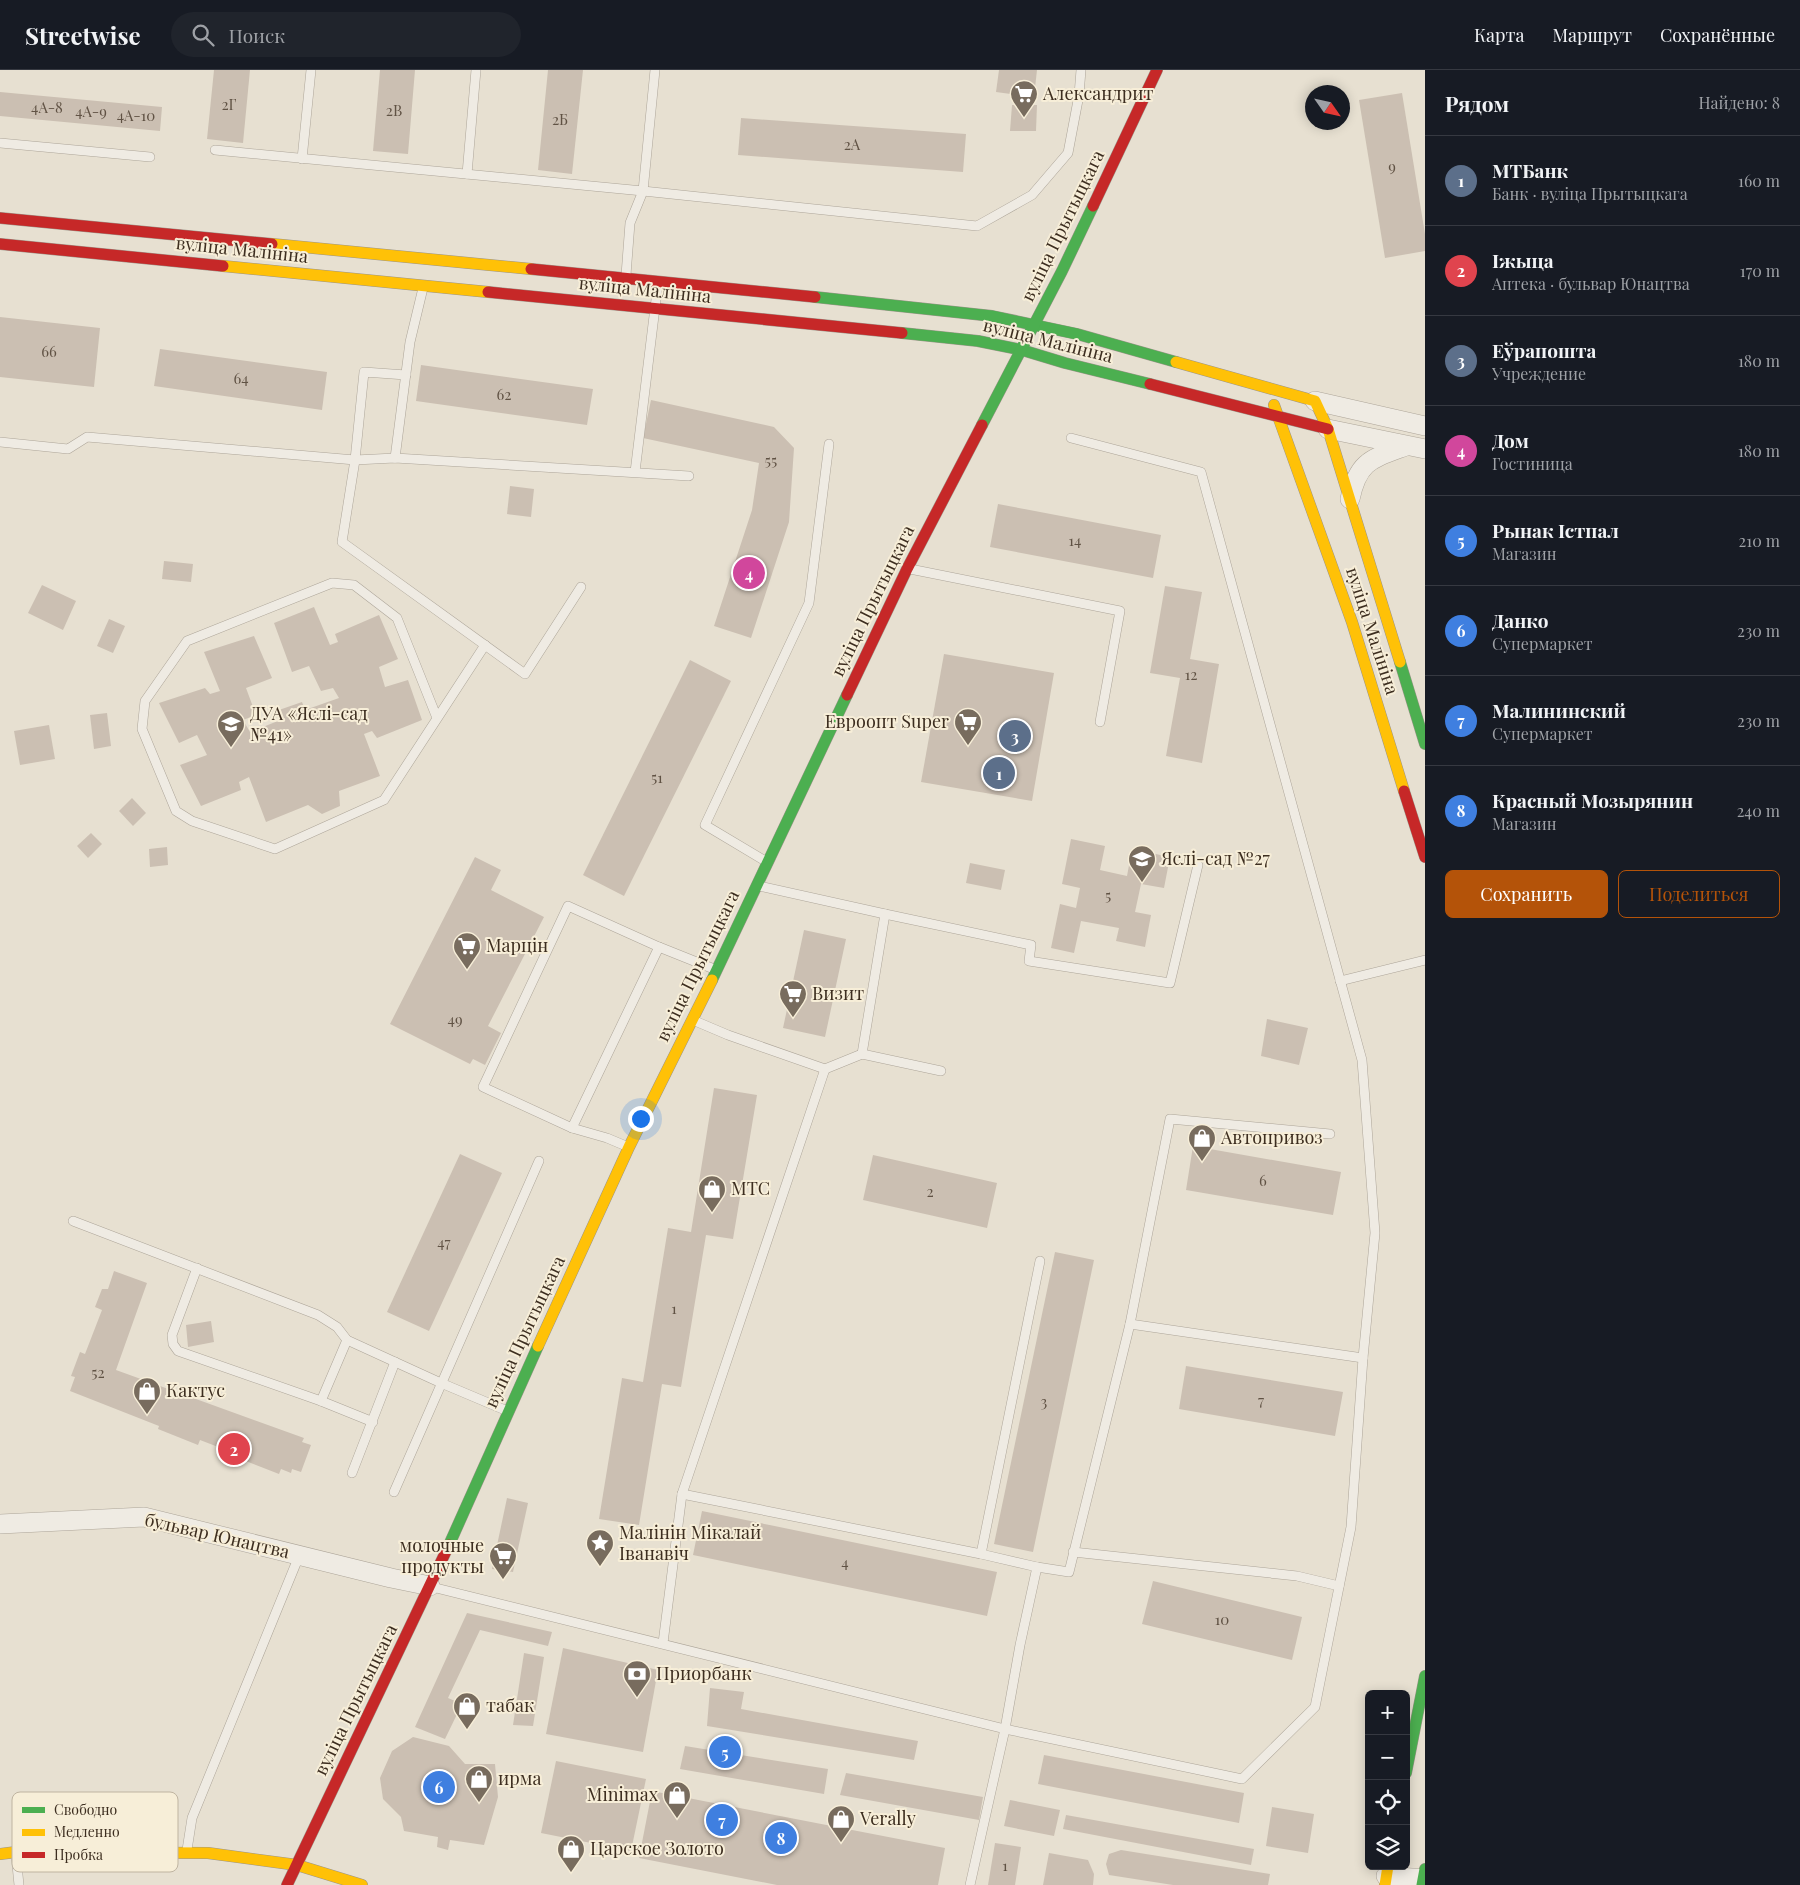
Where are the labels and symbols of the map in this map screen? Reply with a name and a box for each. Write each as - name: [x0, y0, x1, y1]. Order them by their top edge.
- supermarket icon: Александрит: [1009, 79, 1039, 118]
- place label: Александрит: [1042, 81, 1153, 105]
- north arrow: [1305, 85, 1350, 130]
- house number: 2Г: [221, 94, 237, 114]
- house number: 4А-8: [31, 97, 63, 117]
- house number: 2В: [386, 100, 402, 120]
- house number: 4А-9: [75, 101, 107, 121]
- house number: 4А-10: [117, 105, 155, 125]
- house number: 2Б: [552, 109, 568, 129]
- house number: 2А: [844, 134, 861, 154]
- street label: вуліца Прытыцкага: [1015, 146, 1109, 305]
- house number: 9: [1388, 156, 1396, 176]
- street label: вуліца Малініна: [175, 230, 309, 268]
- street label: вуліца Малініна: [578, 270, 712, 308]
- street label: вуліца Малініна: [981, 312, 1116, 368]
- house number: 66: [41, 341, 57, 361]
- house number: 64: [233, 368, 249, 388]
- house number: 62: [497, 384, 511, 404]
- house number: 55: [765, 450, 777, 470]
- street label: вуліца Прытыцкага: [825, 521, 919, 680]
- house number: 14: [1069, 530, 1081, 550]
- pin: 4: [733, 554, 765, 592]
- street label: вуліца Малініна: [1341, 564, 1405, 698]
- house number: 12: [1185, 664, 1197, 684]
- place label: ДУА «Яслі-сад №41»: [250, 701, 368, 746]
- supermarket icon: Евроопт Super: [953, 707, 983, 746]
- school or university icon: ДУА «Яслі-сад №41»: [216, 709, 246, 748]
- place label: Евроопт Super: [825, 709, 949, 733]
- pin: 3: [999, 717, 1031, 755]
- pin: 1: [983, 754, 1015, 792]
- house number: 51: [651, 767, 663, 787]
- school or university icon: Яслі-сад №27: [1127, 844, 1157, 883]
- place label: Яслі-сад №27: [1160, 846, 1271, 870]
- house number: 5: [1105, 885, 1111, 905]
- street label: вуліца Прытыцкага: [650, 886, 744, 1045]
- supermarket icon: Марцін: [452, 931, 482, 970]
- place label: Марцін: [486, 933, 548, 957]
- supermarket icon: Визит: [778, 979, 808, 1018]
- place label: Визит: [812, 981, 864, 1005]
- house number: 49: [447, 1009, 463, 1029]
- your location: [628, 1106, 654, 1132]
- shop icon: Автопривоз: [1187, 1123, 1217, 1162]
- place label: Автопривоз: [1220, 1125, 1323, 1149]
- house number: 6: [1259, 1170, 1267, 1190]
- shop icon: МТС: [697, 1174, 727, 1213]
- place label: МТС: [731, 1176, 770, 1200]
- house number: 2: [926, 1181, 934, 1201]
- house number: 47: [437, 1232, 451, 1252]
- street label: вуліца Прытыцкага: [478, 1251, 570, 1412]
- house number: 1: [671, 1298, 677, 1318]
- house number: 52: [91, 1362, 105, 1382]
- shop icon: Кактус: [132, 1376, 162, 1415]
- place label: Кактус: [166, 1378, 225, 1402]
- house number: 7: [1258, 1390, 1264, 1410]
- house number: 3: [1041, 1391, 1048, 1411]
- pin: 2: [218, 1430, 250, 1468]
- street label: бульвар Юнацтва: [142, 1507, 292, 1563]
- place label: Малінін Мікалай Іванавіч: [619, 1520, 761, 1565]
- place icon: Малінін Мікалай Іванавіч: [585, 1528, 615, 1567]
- place label: молочные продукты: [399, 1533, 484, 1578]
- supermarket icon: молочные продукты: [488, 1541, 518, 1580]
- house number: 4: [841, 1552, 849, 1572]
- house number: 10: [1215, 1609, 1229, 1629]
- street label: вуліца Прытыцкага: [308, 1620, 402, 1779]
- bank icon: Приорбанк: [622, 1659, 652, 1698]
- place label: Приорбанк: [656, 1661, 752, 1685]
- shop icon: табак: [452, 1691, 482, 1730]
- place label: табак: [486, 1693, 534, 1717]
- pin: 5: [709, 1733, 741, 1771]
- shop icon: ирма: [464, 1764, 494, 1803]
- place label: ирма: [498, 1766, 542, 1790]
- pin: 6: [423, 1768, 455, 1806]
- shop icon: Minimax: [662, 1780, 692, 1819]
- place label: Minimax: [587, 1782, 659, 1806]
- legend: [12, 1792, 178, 1872]
- text: Свободно: [54, 1800, 118, 1819]
- pin: 7: [706, 1801, 738, 1839]
- shop icon: Verally: [826, 1804, 856, 1843]
- place label: Verally: [859, 1806, 916, 1830]
- pin: 8: [765, 1819, 797, 1857]
- text: Медленно: [54, 1822, 120, 1841]
- shop icon: Царское Золото: [556, 1834, 586, 1873]
- place label: Царское Золото: [590, 1836, 724, 1860]
- text: Пробка: [54, 1845, 103, 1864]
- house number: 1: [1002, 1855, 1008, 1875]

